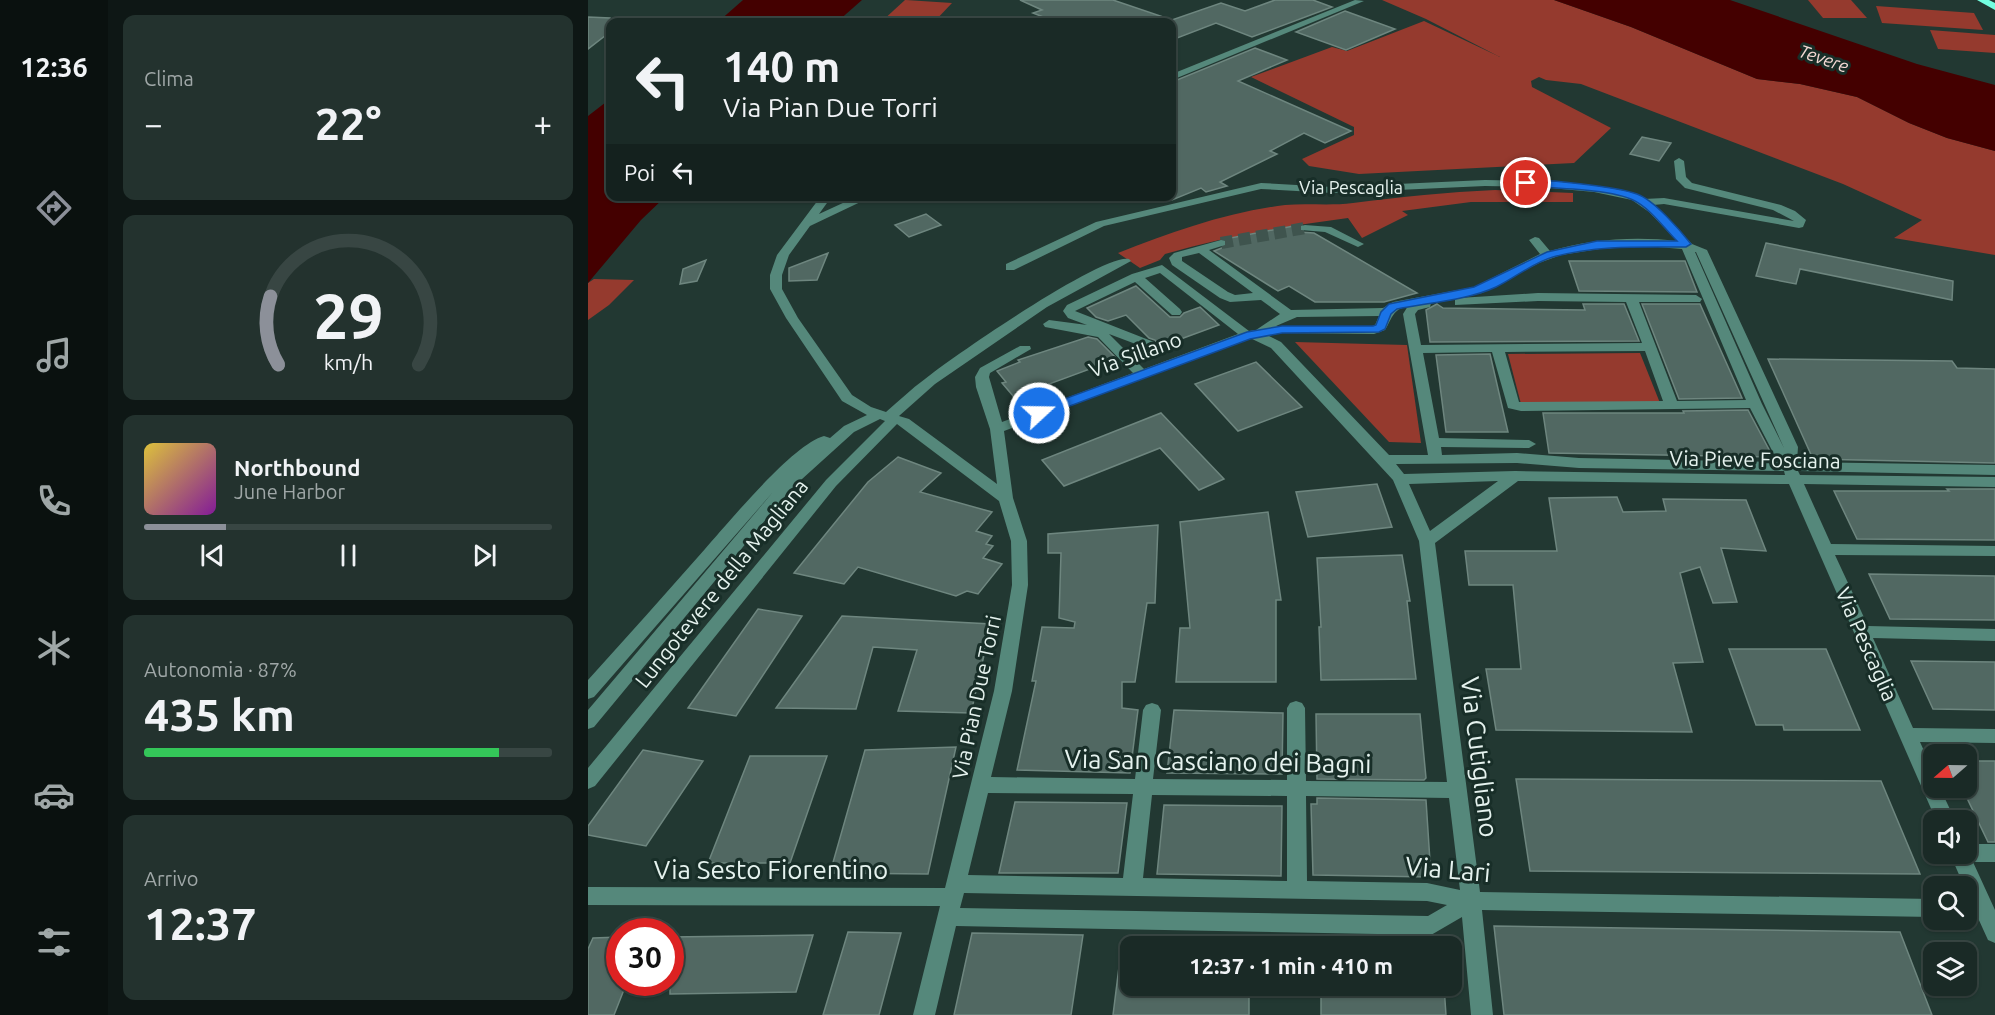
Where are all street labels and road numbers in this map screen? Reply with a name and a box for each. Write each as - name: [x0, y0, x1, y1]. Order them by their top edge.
- street label: Via Pescaglia: [1299, 177, 1403, 197]
- street label: Via Sillano: [1085, 326, 1185, 382]
- street label: Via Pieve Fosciana: [1669, 446, 1841, 472]
- street label: Lungotevere della Magliana: [630, 474, 812, 692]
- street label: Via Pescaglia: [1831, 584, 1903, 704]
- street label: Via Pian Due Torri: [947, 613, 1005, 781]
- street label: Via Cutigliano: [1456, 675, 1504, 839]
- street label: Via San Casciano dei Bagni: [1064, 744, 1372, 778]
- street label: Via Lari: [1404, 851, 1492, 887]
- street label: Via Sesto Fiorentino: [654, 855, 888, 884]

